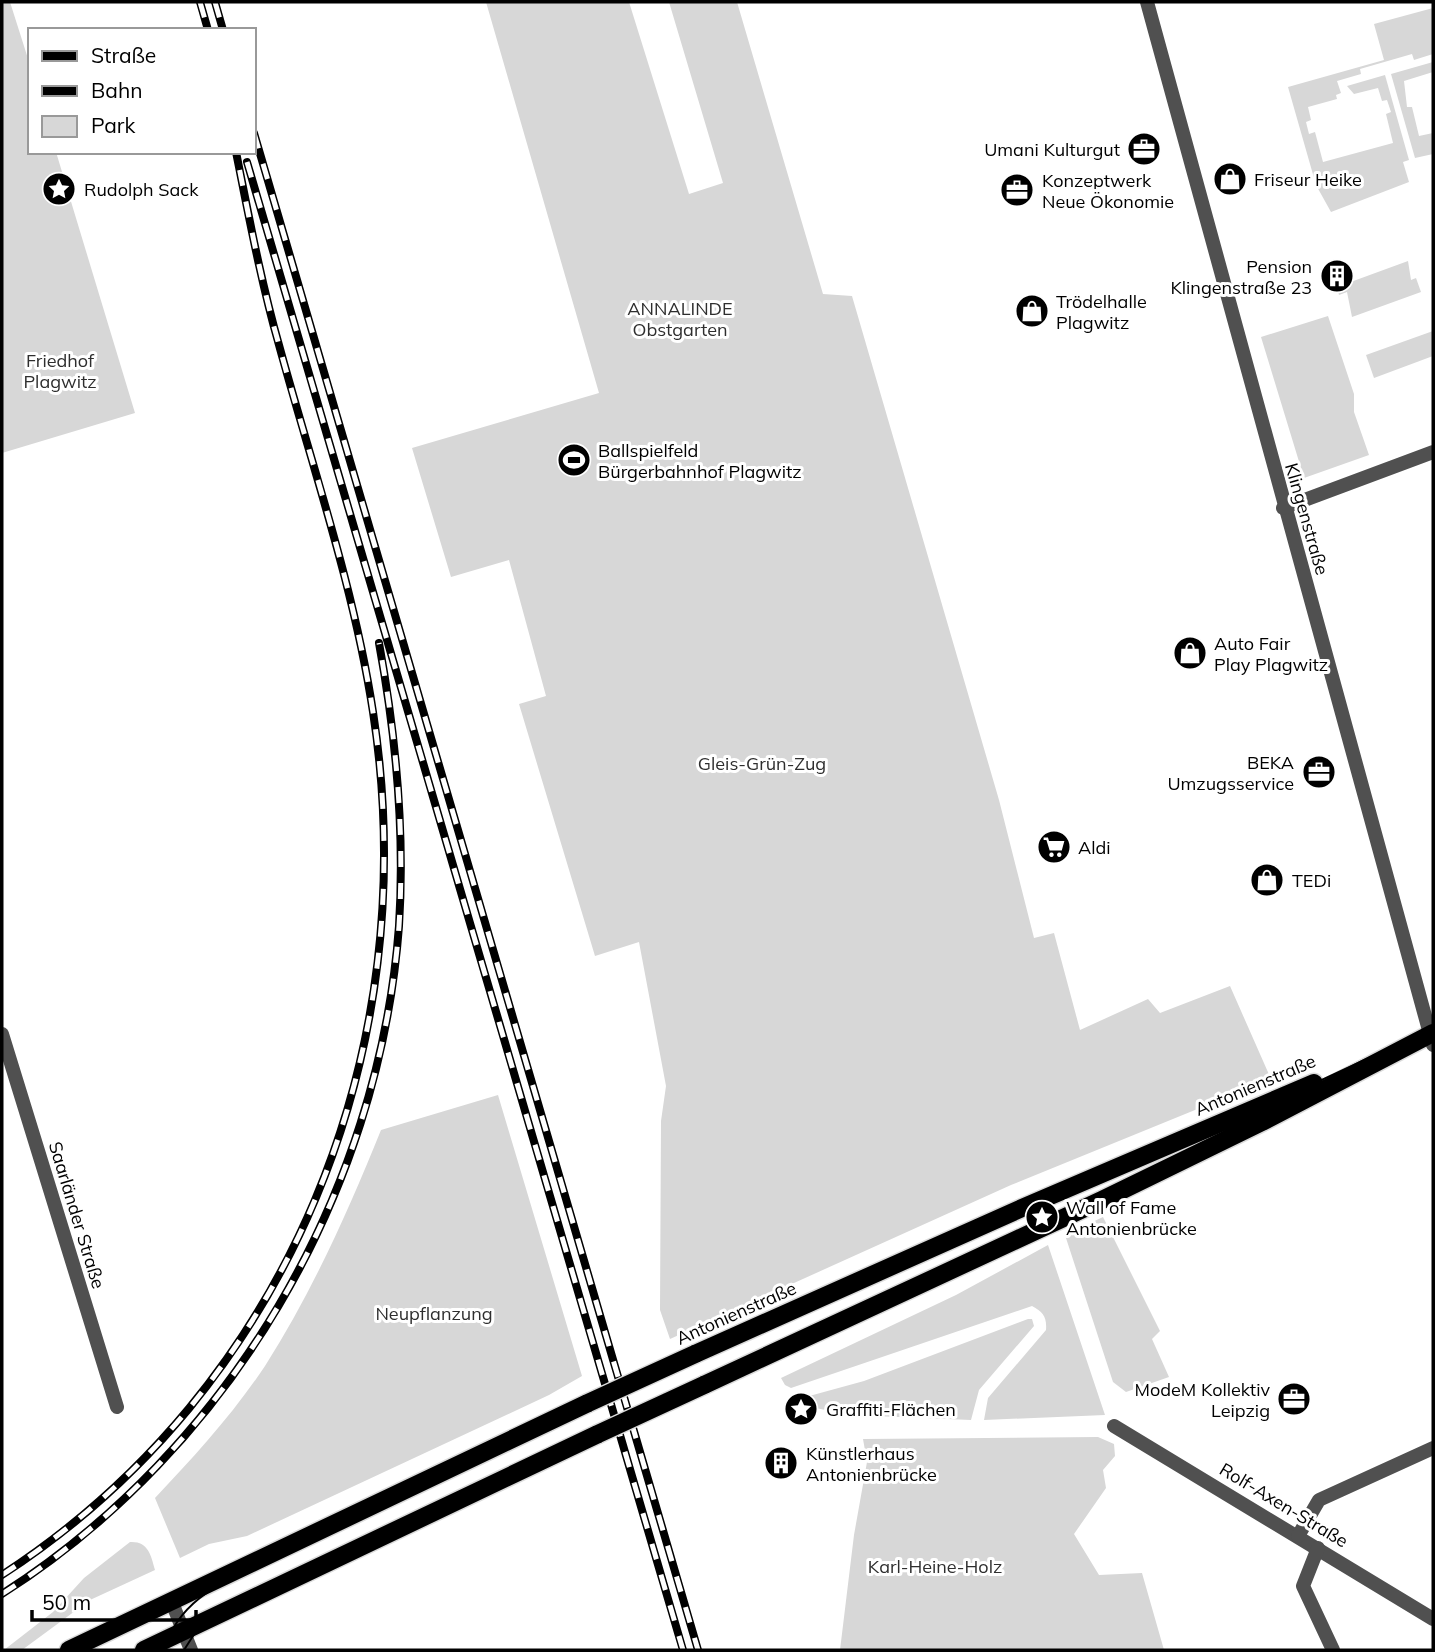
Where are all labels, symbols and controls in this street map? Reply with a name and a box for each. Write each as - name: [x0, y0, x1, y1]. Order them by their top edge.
- legend: [28, 28, 256, 154]
- text: Straße: [91, 42, 156, 68]
- text: Bahn: [91, 77, 143, 103]
- text: Park: [91, 112, 135, 138]
- office icon: Umani Kulturgut: [1125, 130, 1163, 168]
- place label: Umani Kulturgut: [984, 138, 1120, 161]
- shop icon: Friseur Heike: [1211, 160, 1249, 198]
- place label: Friseur Heike: [1254, 168, 1362, 191]
- place label: Konzeptwerk Neue Ökonomie: [1042, 169, 1174, 213]
- place icon: Rudolph Sack: [40, 170, 78, 208]
- office icon: Konzeptwerk Neue Ökonomie: [998, 171, 1036, 209]
- place label: Rudolph Sack: [84, 178, 199, 201]
- place label: Pension Klingenstraße 23: [1170, 255, 1312, 299]
- building icon: Pension Klingenstraße 23: [1318, 257, 1356, 295]
- place label: Trödelhalle Plagwitz: [1056, 290, 1147, 334]
- shop icon: Trödelhalle Plagwitz: [1013, 292, 1051, 330]
- park label: ANNALINDE Obstgarten: [627, 297, 733, 341]
- park label: Friedhof Plagwitz: [23, 349, 97, 393]
- place label: Ballspielfeld Bürgerbahnhof Plagwitz: [598, 439, 802, 483]
- sports icon: Ballspielfeld Bürgerbahnhof Plagwitz: [555, 441, 593, 479]
- street label: Klingenstraße: [1280, 460, 1334, 578]
- place label: Auto Fair Play Plagwitz: [1214, 632, 1328, 676]
- shop icon: Auto Fair Play Plagwitz: [1171, 634, 1209, 672]
- place label: BEKA Umzugsservice: [1167, 751, 1294, 795]
- park label: Gleis-Grün-Zug: [698, 752, 826, 775]
- office icon: BEKA Umzugsservice: [1300, 753, 1338, 791]
- supermarket icon: Aldi: [1035, 828, 1073, 866]
- place label: Aldi: [1078, 836, 1111, 859]
- shop icon: TEDi: [1248, 861, 1286, 899]
- place label: TEDi: [1292, 869, 1331, 892]
- street label: Antonienstraße: [1191, 1049, 1319, 1121]
- street label: Saarländer Straße: [44, 1139, 110, 1291]
- place label: Wall of Fame Antonienbrücke: [1066, 1196, 1197, 1240]
- place icon: Wall of Fame Antonienbrücke: [1023, 1198, 1061, 1236]
- street label: Antonienstraße: [672, 1276, 800, 1350]
- park label: Neupflanzung: [375, 1302, 493, 1325]
- place label: ModeM Kollektiv Leipzig: [1135, 1378, 1270, 1422]
- office icon: ModeM Kollektiv Leipzig: [1275, 1380, 1313, 1418]
- place icon: Graffiti-Flächen: [782, 1390, 820, 1428]
- place label: Graffiti-Flächen: [826, 1398, 956, 1421]
- place label: Künstlerhaus Antonienbrücke: [806, 1442, 937, 1486]
- building icon: Künstlerhaus Antonienbrücke: [762, 1444, 800, 1482]
- street label: Rolf-Axen-Straße: [1216, 1458, 1352, 1552]
- park label: Karl-Heine-Holz: [868, 1555, 1002, 1578]
- scale bar: [32, 1578, 196, 1622]
- text: 50 m: [42, 1589, 91, 1615]

